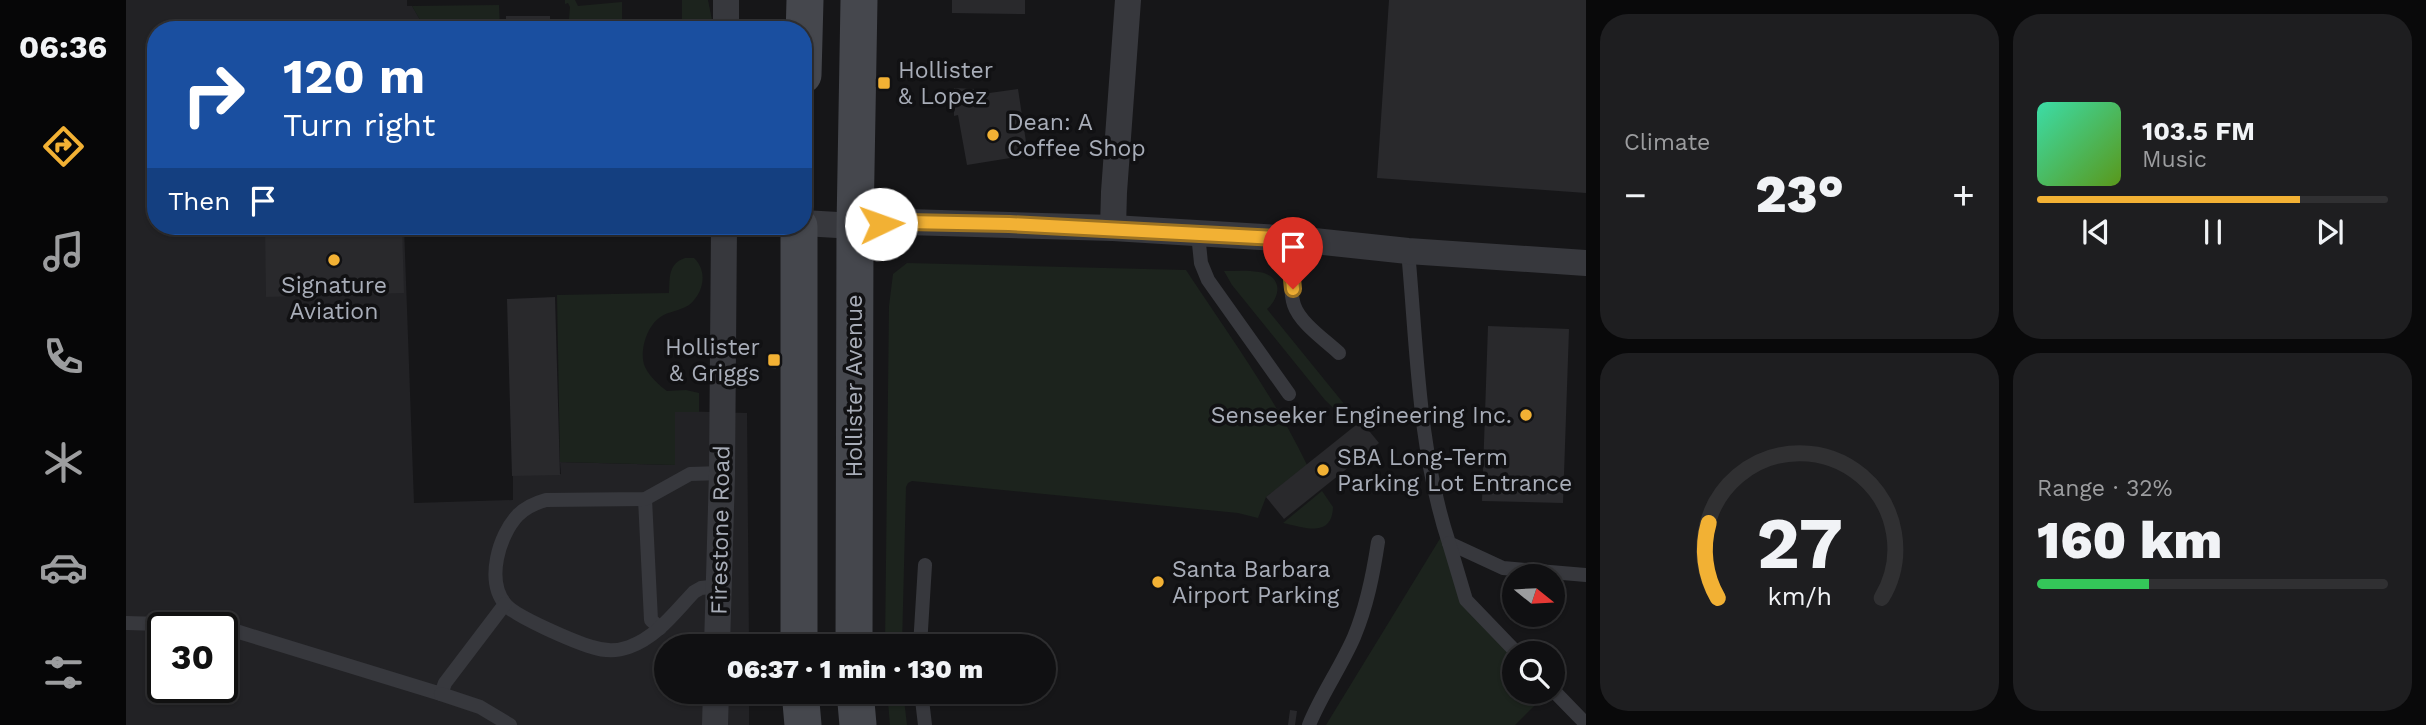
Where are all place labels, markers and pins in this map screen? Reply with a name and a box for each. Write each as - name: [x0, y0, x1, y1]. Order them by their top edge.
- place label: Hollister & Lopez: [898, 57, 993, 110]
- marker: Hollister & Lopez: [876, 75, 892, 91]
- place label: Dean: A Coffee Shop: [1007, 109, 1146, 162]
- marker: Dean: A Coffee Shop: [985, 127, 1001, 143]
- pin: [1263, 217, 1323, 289]
- marker: Signature Aviation: [326, 252, 342, 268]
- place label: Signature Aviation: [281, 272, 387, 325]
- place label: Hollister & Griggs: [665, 334, 760, 387]
- marker: Hollister & Griggs: [766, 352, 782, 368]
- place label: Senseeker Engineering Inc.: [1211, 402, 1512, 429]
- marker: Senseeker Engineering Inc.: [1518, 407, 1534, 423]
- place label: SBA Long-Term Parking Lot Entrance: [1337, 444, 1572, 497]
- marker: SBA Long-Term Parking Lot Entrance: [1315, 462, 1331, 478]
- place label: Santa Barbara Airport Parking: [1172, 556, 1340, 609]
- marker: Santa Barbara Airport Parking: [1150, 574, 1166, 590]

